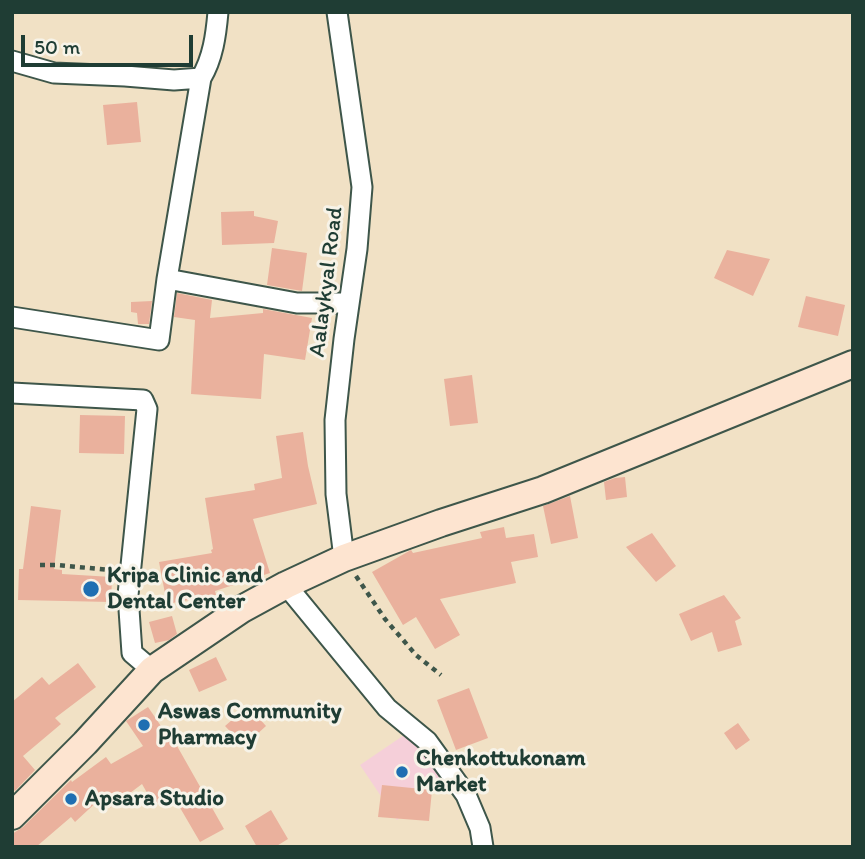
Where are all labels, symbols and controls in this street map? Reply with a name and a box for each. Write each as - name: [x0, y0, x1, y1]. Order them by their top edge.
- scale bar: [24, 21, 196, 65]
- text: 50 m: [34, 34, 80, 59]
- street label: Aalaykyal Road: [304, 205, 350, 359]
- place label: Kripa Clinic and Dental Center: [107, 562, 263, 616]
- marker: Kripa Clinic and Dental Center: [81, 579, 101, 599]
- place label: Aswas Community Pharmacy: [158, 698, 341, 752]
- marker: Aswas Community Pharmacy: [136, 717, 152, 733]
- place label: Chenkottukonam Market: [416, 745, 586, 799]
- marker: Chenkottukonam Market: [394, 764, 410, 780]
- place label: Apsara Studio: [85, 785, 224, 813]
- marker: Apsara Studio: [63, 791, 79, 807]

